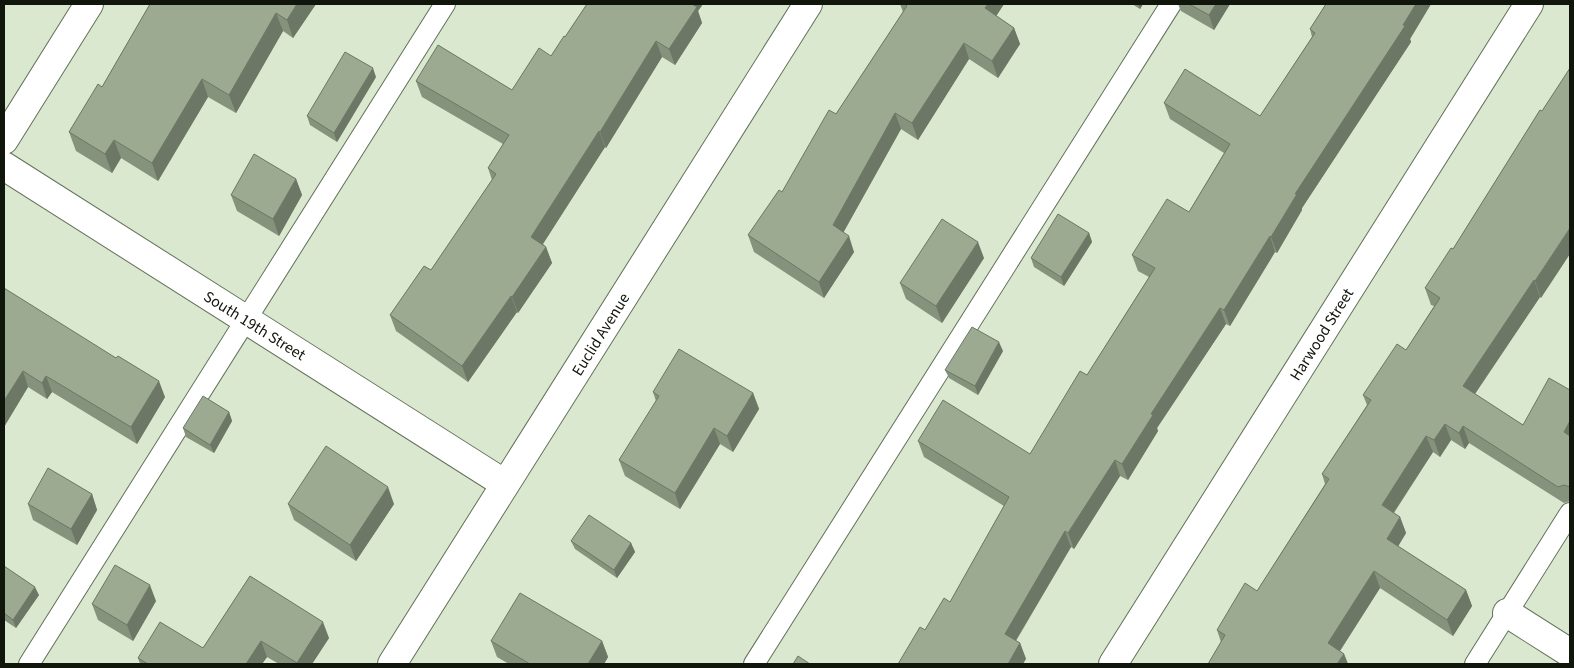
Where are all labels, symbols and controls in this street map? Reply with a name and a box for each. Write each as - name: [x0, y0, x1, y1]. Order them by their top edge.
- street label: Harwood Street: [1285, 284, 1359, 385]
- street label: South 19th Street: [199, 286, 310, 366]
- street label: Euclid Avenue: [567, 289, 635, 380]

